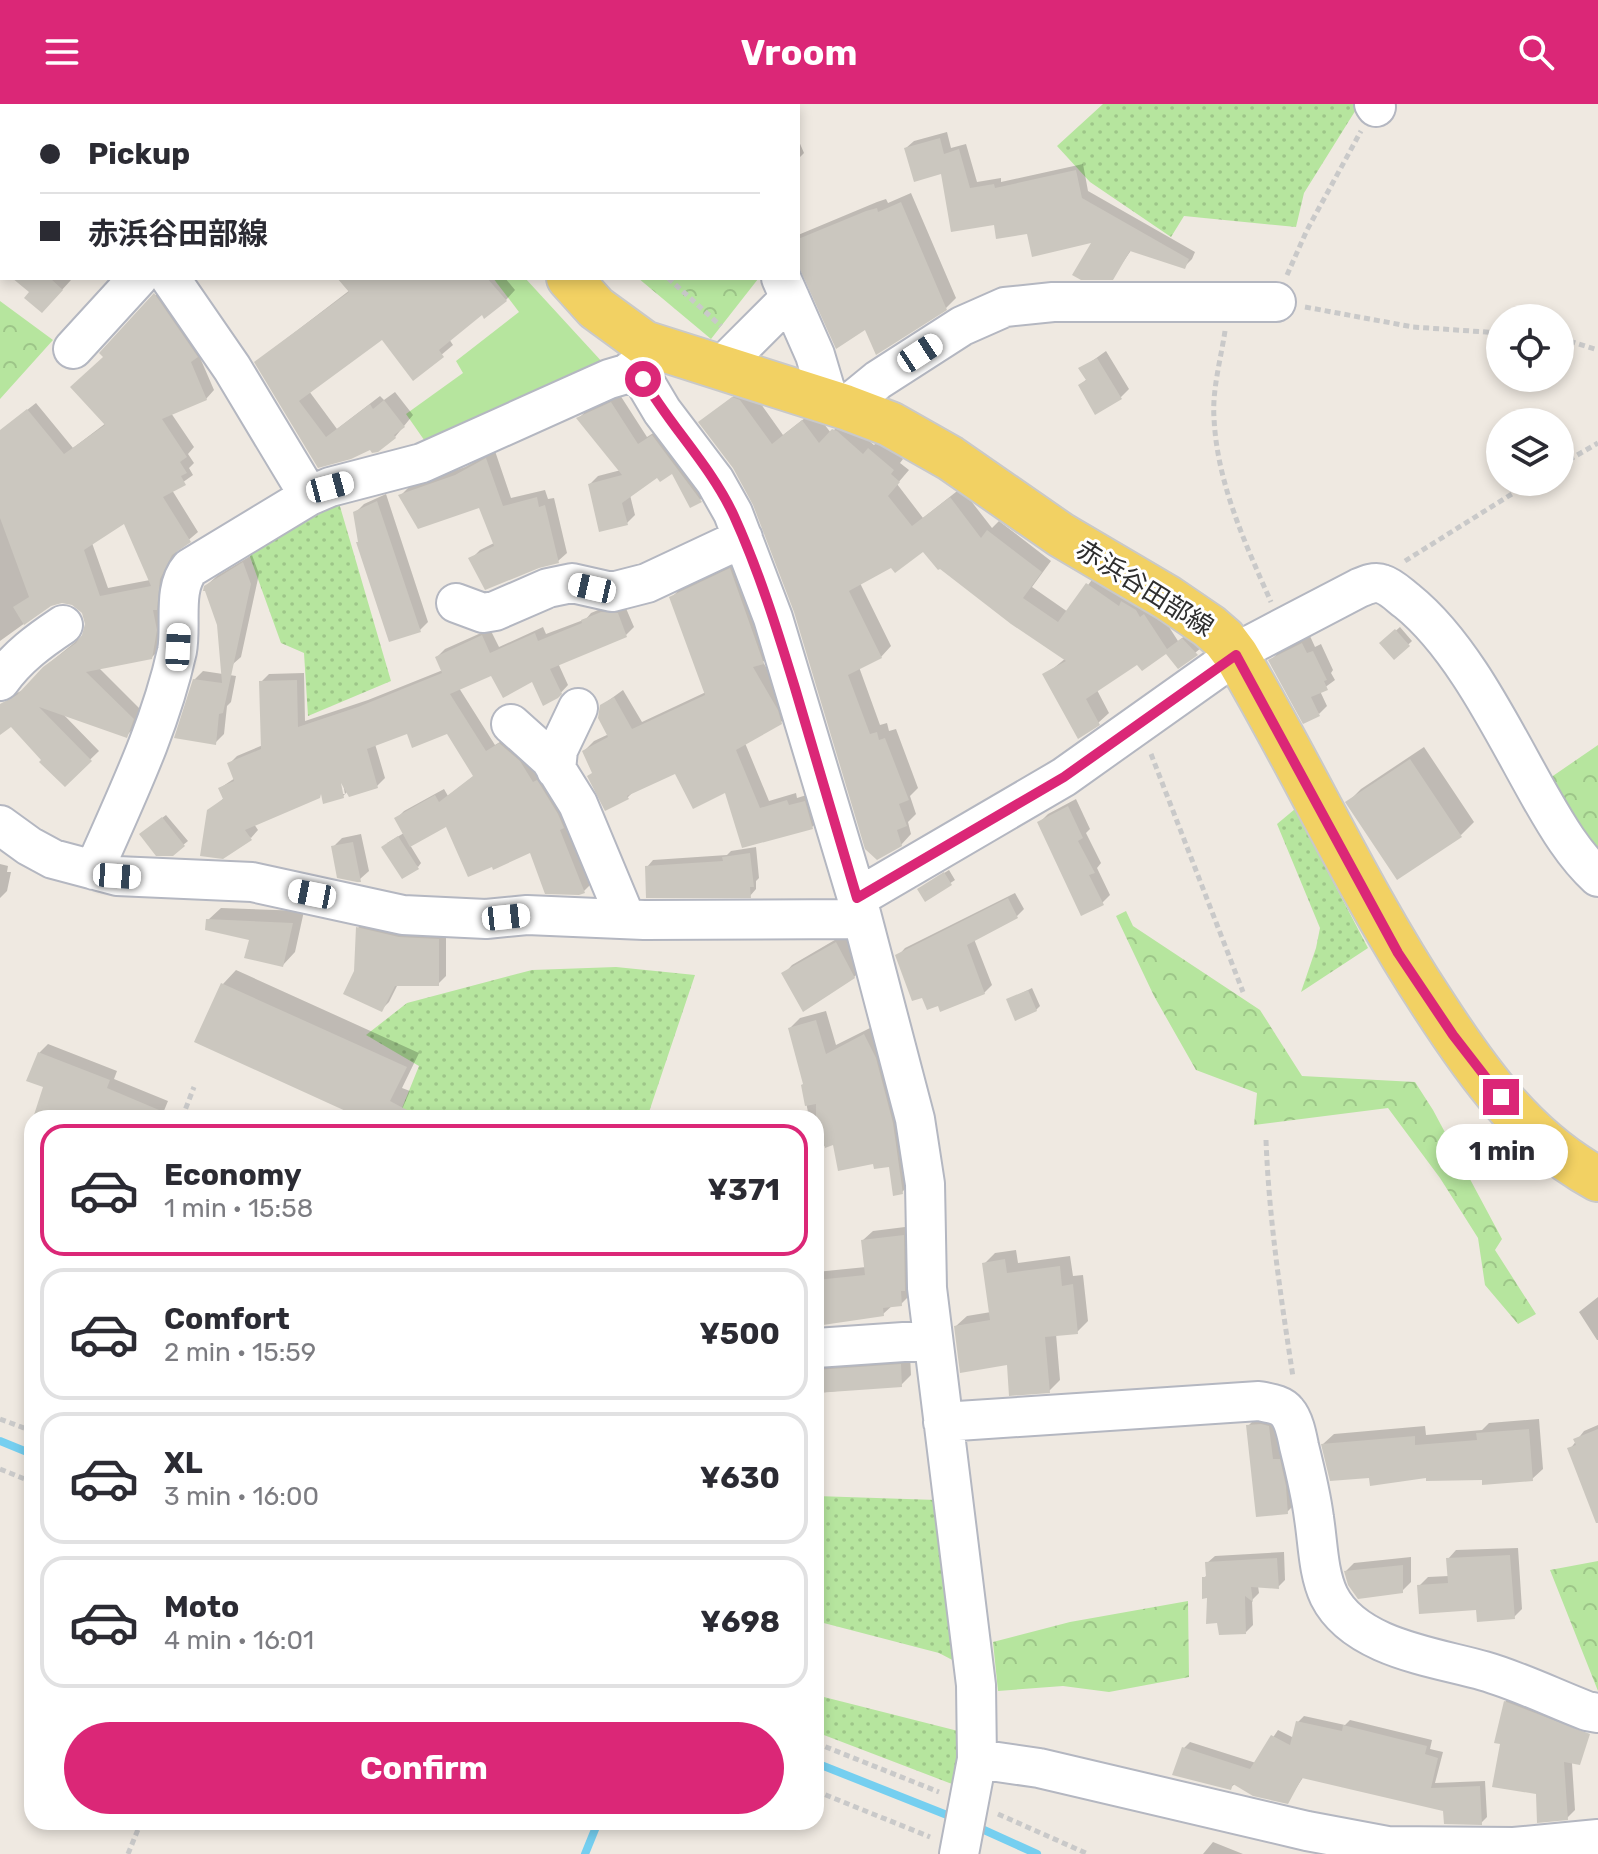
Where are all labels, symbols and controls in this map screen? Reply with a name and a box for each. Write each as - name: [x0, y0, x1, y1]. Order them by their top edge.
- icon: menu: [40, 30, 84, 74]
- icon: search: [1514, 30, 1558, 74]
- text: Vroom: [741, 31, 857, 74]
- text: Pickup: [88, 136, 190, 172]
- text: 赤浜谷田部線: [88, 216, 268, 252]
- map controls: [1486, 304, 1574, 496]
- button: locate: [1486, 304, 1574, 392]
- car: [893, 330, 947, 376]
- route start: [625, 361, 661, 397]
- button: layers: [1486, 408, 1574, 496]
- car: [304, 469, 356, 505]
- street label: 赤浜谷田部線: [1070, 534, 1219, 643]
- car: [566, 571, 618, 605]
- car: [165, 622, 191, 672]
- car: [92, 862, 142, 890]
- car: [286, 878, 338, 910]
- car: [481, 903, 531, 931]
- route end: [1483, 1079, 1519, 1115]
- callout: 1 min: [1435, 1125, 1567, 1181]
- text: 1 min: [1469, 1136, 1535, 1167]
- icon: car: [68, 1154, 140, 1226]
- text: Economy: [164, 1157, 302, 1193]
- text: ¥371: [707, 1172, 780, 1208]
- text: 1 min · 15:58: [164, 1193, 313, 1224]
- icon: car: [68, 1298, 140, 1370]
- text: Comfort: [164, 1301, 290, 1337]
- text: ¥500: [699, 1316, 780, 1352]
- text: 2 min · 15:59: [164, 1337, 316, 1368]
- icon: car: [68, 1442, 140, 1514]
- text: XL: [164, 1445, 203, 1481]
- text: ¥630: [700, 1460, 780, 1496]
- text: 3 min · 16:00: [164, 1481, 319, 1512]
- icon: car: [68, 1586, 140, 1658]
- text: Moto: [164, 1589, 239, 1625]
- text: ¥698: [700, 1604, 780, 1640]
- text: 4 min · 16:01: [164, 1625, 314, 1656]
- button: Confirm: [64, 1722, 784, 1814]

